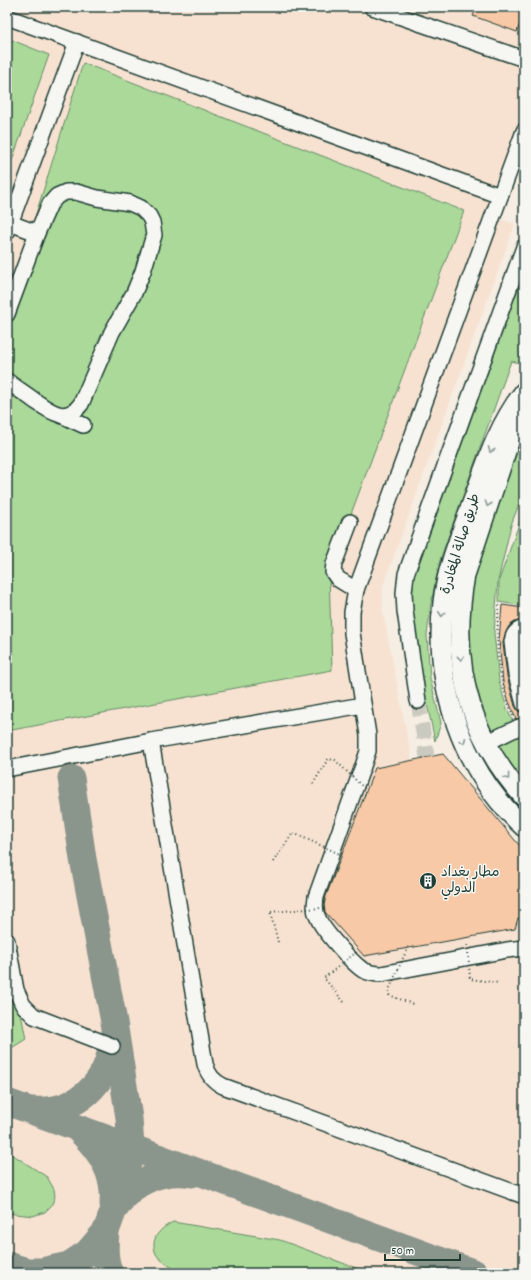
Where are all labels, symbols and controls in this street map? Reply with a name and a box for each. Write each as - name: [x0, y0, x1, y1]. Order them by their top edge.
- one-way arrow: [488, 447, 496, 454]
- street label: طريق صالة المغادرة: [436, 491, 486, 597]
- one-way arrow: [484, 500, 493, 507]
- one-way arrow: [438, 611, 447, 617]
- one-way arrow: [456, 655, 465, 661]
- one-way arrow: [459, 738, 467, 745]
- one-way arrow: [503, 773, 510, 780]
- place label: مطار بغداد الدولي: [441, 863, 499, 900]
- building icon: مطار بغداد الدولي: [418, 871, 438, 891]
- scale bar: [385, 1236, 460, 1262]
- text: 50 m: [391, 1243, 414, 1260]

